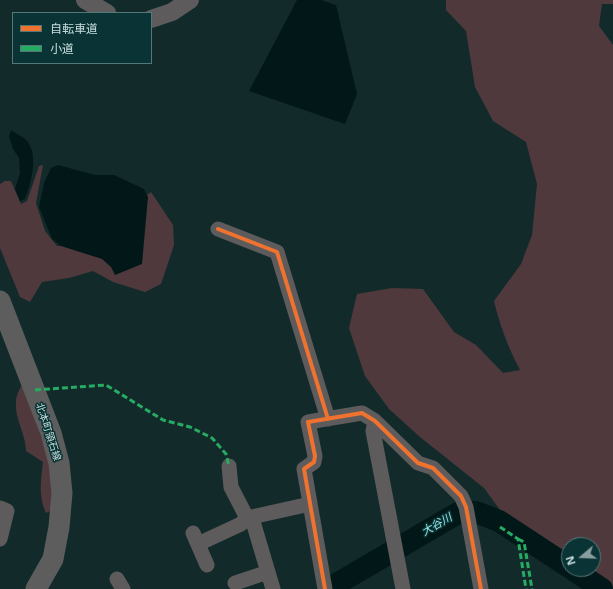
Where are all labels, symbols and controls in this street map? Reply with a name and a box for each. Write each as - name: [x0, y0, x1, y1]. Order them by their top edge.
- legend: [12, 12, 152, 64]
- text: 自転車道: [50, 20, 98, 37]
- text: 小道: [50, 40, 74, 57]
- street label: 北本町領石線: [33, 402, 63, 462]
- water label: 大谷川: [419, 511, 455, 539]
- north arrow: [561, 537, 601, 577]
- text: N: [562, 554, 579, 567]

